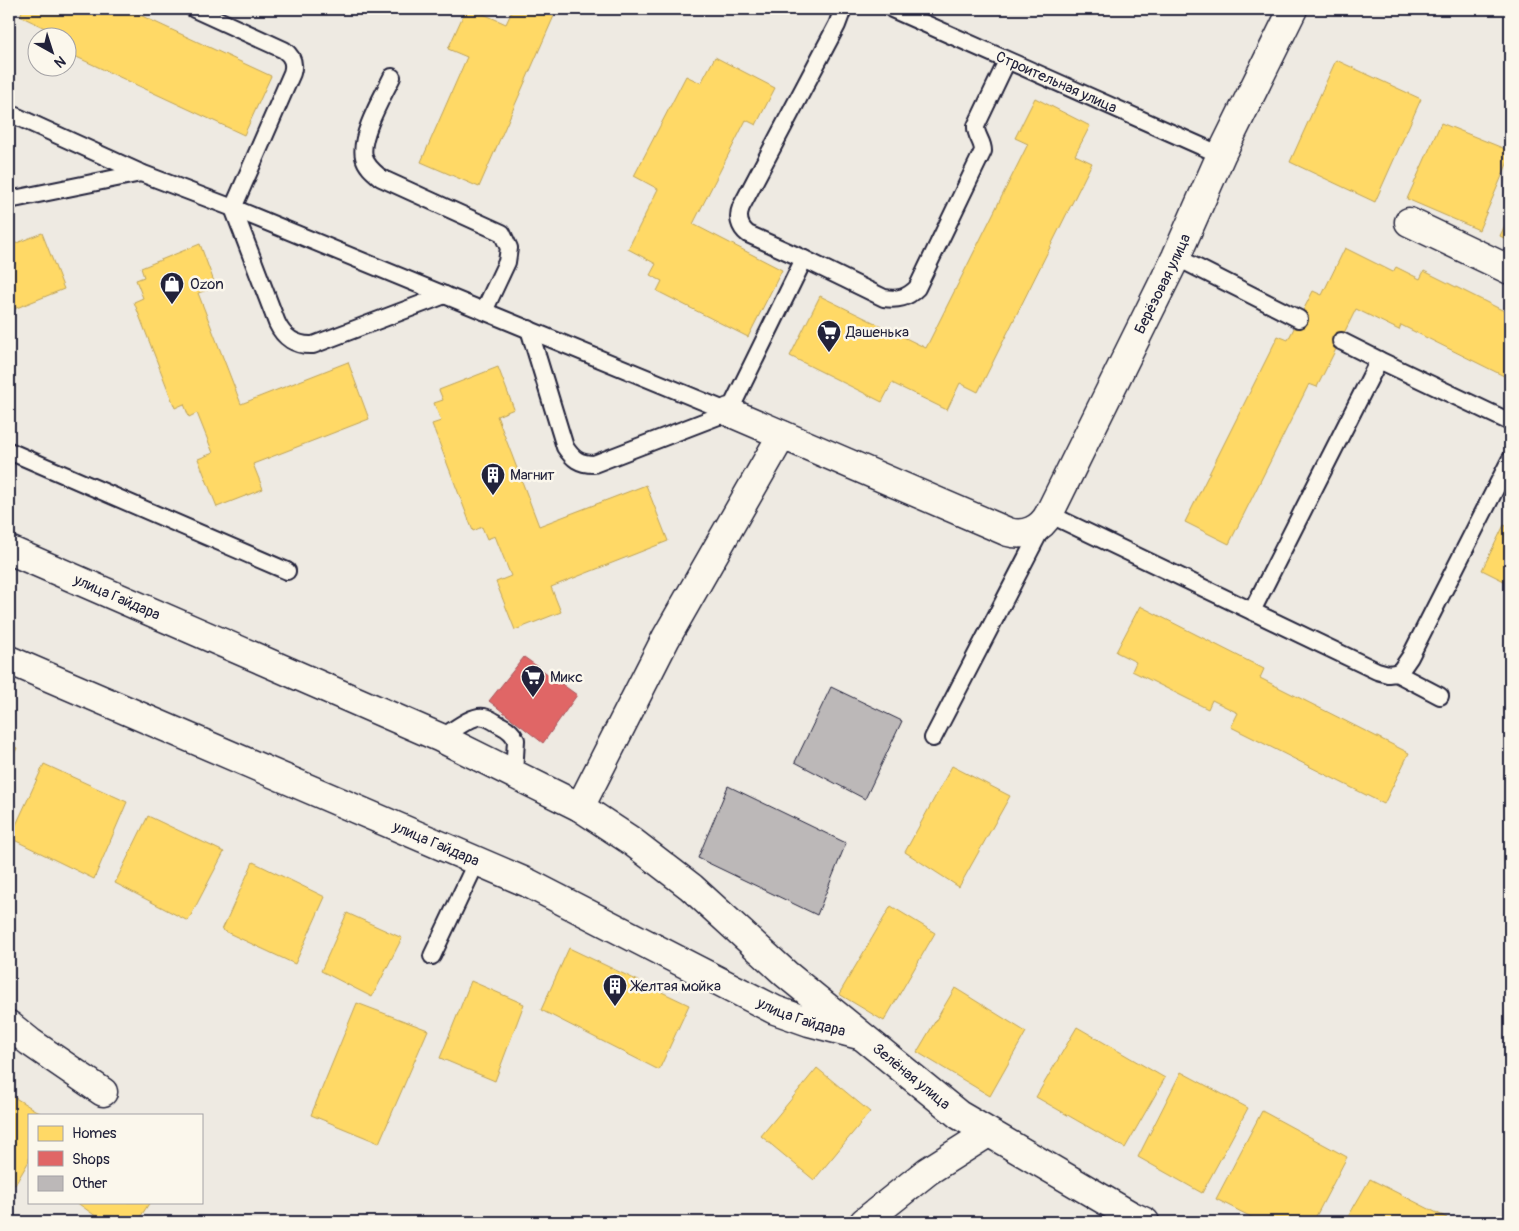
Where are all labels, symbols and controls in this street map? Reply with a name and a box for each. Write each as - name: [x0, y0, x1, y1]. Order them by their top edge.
- north arrow: [28, 28, 78, 78]
- street label: Строительная улица: [993, 47, 1120, 117]
- text: N: [51, 52, 69, 71]
- street label: Берёзовая улица: [1130, 231, 1195, 337]
- shop icon: Ozon: [159, 271, 185, 305]
- place label: Ozon: [190, 275, 224, 294]
- supermarket icon: Дашенька: [816, 319, 842, 353]
- place label: Дашенька: [845, 323, 909, 342]
- building icon: Магнит: [480, 462, 506, 496]
- place label: Магнит: [510, 466, 555, 485]
- street label: улица Гайдара: [70, 570, 163, 624]
- supermarket icon: Микс: [520, 664, 546, 698]
- place label: Микс: [550, 668, 583, 687]
- street label: улица Гайдара: [389, 816, 482, 870]
- building icon: Желтая мойка: [602, 973, 628, 1007]
- place label: Желтая мойка: [630, 977, 721, 996]
- street label: улица Гайдара: [753, 993, 848, 1041]
- street label: Зелёная улица: [869, 1039, 954, 1114]
- legend: [28, 1114, 202, 1204]
- text: Homes: [72, 1124, 117, 1143]
- text: Shops: [72, 1150, 110, 1169]
- text: Other: [72, 1174, 108, 1193]

